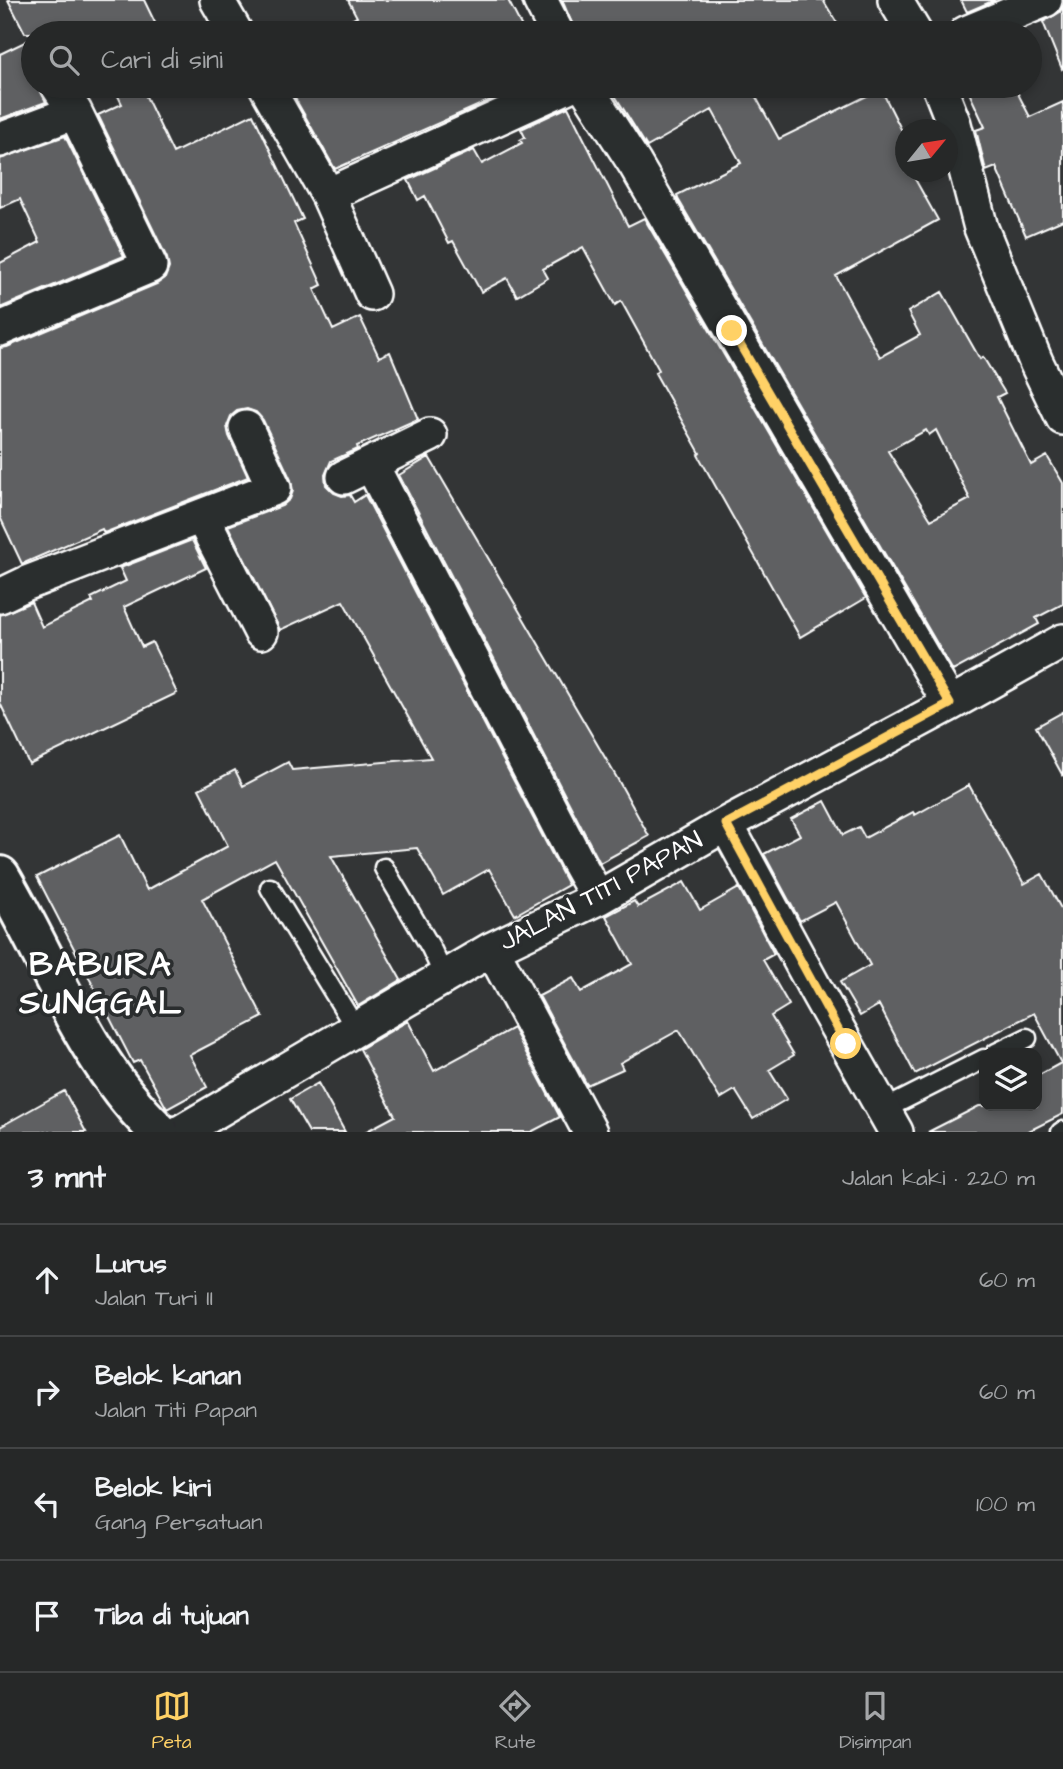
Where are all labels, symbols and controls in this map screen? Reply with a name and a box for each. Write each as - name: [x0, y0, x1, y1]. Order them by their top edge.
- search box: [21, 21, 1042, 98]
- icon: search: [45, 41, 83, 79]
- text: Cari di sini: [101, 42, 223, 78]
- north arrow: [895, 119, 958, 182]
- route end: [716, 315, 747, 346]
- street label: JALAN TITI PAPAN: [493, 822, 709, 960]
- district label: BABURA SUNGGAL: [18, 942, 183, 1026]
- route start: [830, 1028, 861, 1059]
- map controls: [979, 1048, 1042, 1111]
- button: layers: [979, 1048, 1042, 1111]
- text: 3 mnt: [28, 1157, 106, 1199]
- text: Jalan kaki · 220 m: [842, 1162, 1035, 1194]
- text: Lurus: [95, 1246, 167, 1282]
- icon: ahead: [28, 1261, 66, 1299]
- text: 60 m: [979, 1264, 1035, 1296]
- text: Jalan Turi II: [95, 1282, 213, 1314]
- text: Belok kanan: [95, 1358, 241, 1394]
- icon: right: [28, 1373, 66, 1411]
- text: 60 m: [979, 1376, 1035, 1408]
- text: Jalan Titi Papan: [95, 1394, 257, 1426]
- text: Belok kiri: [95, 1470, 211, 1506]
- icon: left: [28, 1485, 66, 1523]
- text: 100 m: [976, 1488, 1035, 1520]
- text: Gang Persatuan: [95, 1506, 262, 1538]
- icon: arrive: [28, 1597, 66, 1635]
- text: Tiba di tujuan: [95, 1598, 249, 1634]
- tab: Peta: [152, 1687, 191, 1756]
- tab: Rute: [495, 1687, 536, 1756]
- tab: Disimpan: [839, 1687, 911, 1756]

